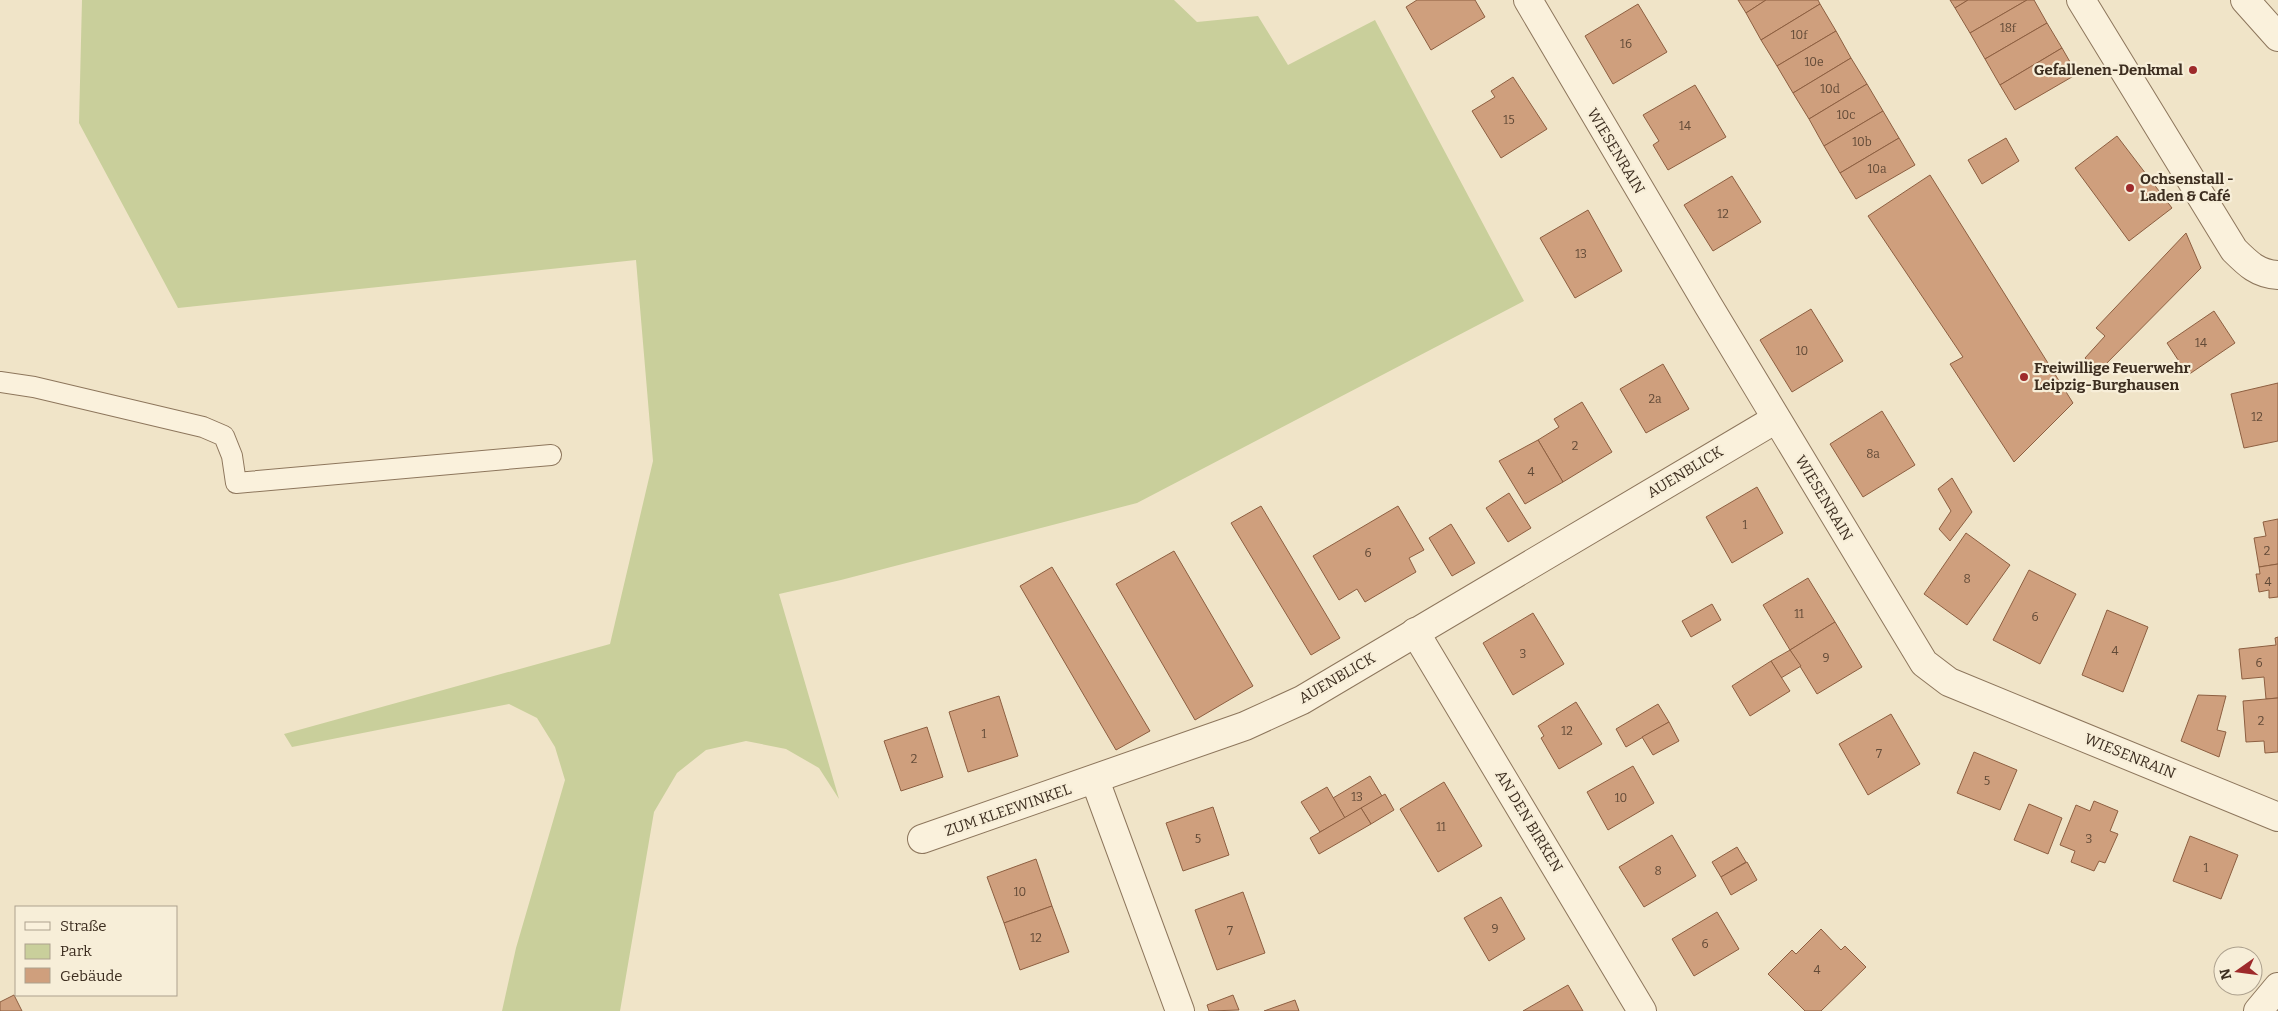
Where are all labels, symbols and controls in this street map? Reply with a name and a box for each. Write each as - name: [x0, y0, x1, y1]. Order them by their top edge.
- house number: 18f: [2000, 21, 2017, 35]
- house number: 10f: [1791, 28, 1808, 42]
- house number: 16: [1620, 37, 1632, 51]
- house number: 10e: [1804, 55, 1824, 69]
- place label: Gefallenen-Denkmal: [2034, 61, 2183, 79]
- marker: Gefallenen-Denkmal: [2187, 64, 2199, 76]
- house number: 10d: [1820, 82, 1840, 96]
- street label: WIESENRAIN: [1583, 105, 1649, 197]
- house number: 10c: [1837, 108, 1855, 122]
- house number: 15: [1503, 113, 1515, 127]
- house number: 14: [1679, 119, 1691, 133]
- house number: 10b: [1852, 135, 1872, 149]
- house number: 10a: [1867, 162, 1887, 176]
- place label: Ochsenstall - Laden & Café: [2140, 170, 2234, 205]
- marker: Ochsenstall - Laden & Café: [2124, 182, 2136, 194]
- house number: 12: [1717, 207, 1729, 221]
- house number: 13: [1575, 247, 1587, 261]
- house number: 14: [2195, 336, 2207, 350]
- house number: 10: [1796, 344, 1808, 358]
- place label: Freiwillige Feuerwehr Leipzig-Burghausen: [2034, 359, 2190, 394]
- marker: Freiwillige Feuerwehr Leipzig-Burghausen: [2018, 371, 2030, 383]
- house number: 2a: [1648, 392, 1662, 406]
- house number: 12: [2251, 410, 2263, 424]
- house number: 2: [1572, 439, 1578, 453]
- street label: AUENBLICK: [1644, 442, 1726, 502]
- house number: 8a: [1866, 447, 1880, 461]
- street label: WIESENRAIN: [1791, 452, 1857, 544]
- house number: 4: [1527, 465, 1535, 479]
- house number: 1: [1743, 518, 1748, 532]
- house number: 2: [2264, 544, 2270, 558]
- house number: 6: [1364, 546, 1372, 560]
- house number: 8: [1963, 572, 1971, 586]
- house number: 4: [2264, 575, 2272, 589]
- house number: 11: [1794, 607, 1804, 621]
- house number: 6: [2031, 610, 2039, 624]
- house number: 4: [2111, 644, 2119, 658]
- house number: 3: [1520, 647, 1527, 661]
- street label: AUENBLICK: [1296, 649, 1379, 707]
- house number: 9: [1822, 651, 1830, 665]
- house number: 6: [2255, 656, 2263, 670]
- house number: 2: [2258, 714, 2264, 728]
- house number: 12: [1561, 724, 1573, 738]
- house number: 1: [982, 727, 987, 741]
- street label: WIESENRAIN: [2082, 730, 2178, 782]
- house number: 7: [1876, 747, 1882, 761]
- house number: 2: [911, 752, 917, 766]
- street label: AN DEN BIRKEN: [1491, 767, 1567, 875]
- house number: 5: [1984, 774, 1990, 788]
- street label: ZUM KLEEWINKEL: [942, 780, 1074, 840]
- house number: 13: [1351, 790, 1363, 804]
- house number: 10: [1615, 791, 1627, 805]
- house number: 11: [1436, 820, 1446, 834]
- house number: 5: [1195, 832, 1201, 846]
- house number: 3: [2086, 832, 2093, 846]
- house number: 1: [2204, 861, 2209, 875]
- house number: 8: [1654, 864, 1662, 878]
- house number: 10: [1014, 885, 1026, 899]
- legend: [15, 906, 178, 996]
- text: Straße: [60, 917, 106, 935]
- house number: 9: [1491, 922, 1499, 936]
- house number: 7: [1227, 924, 1233, 938]
- house number: 12: [1030, 931, 1042, 945]
- house number: 6: [1701, 937, 1709, 951]
- text: Park: [60, 942, 92, 960]
- north arrow: [2213, 946, 2263, 996]
- house number: 4: [1813, 963, 1821, 977]
- text: Gebäude: [60, 967, 123, 985]
- text: N: [2216, 967, 2235, 981]

